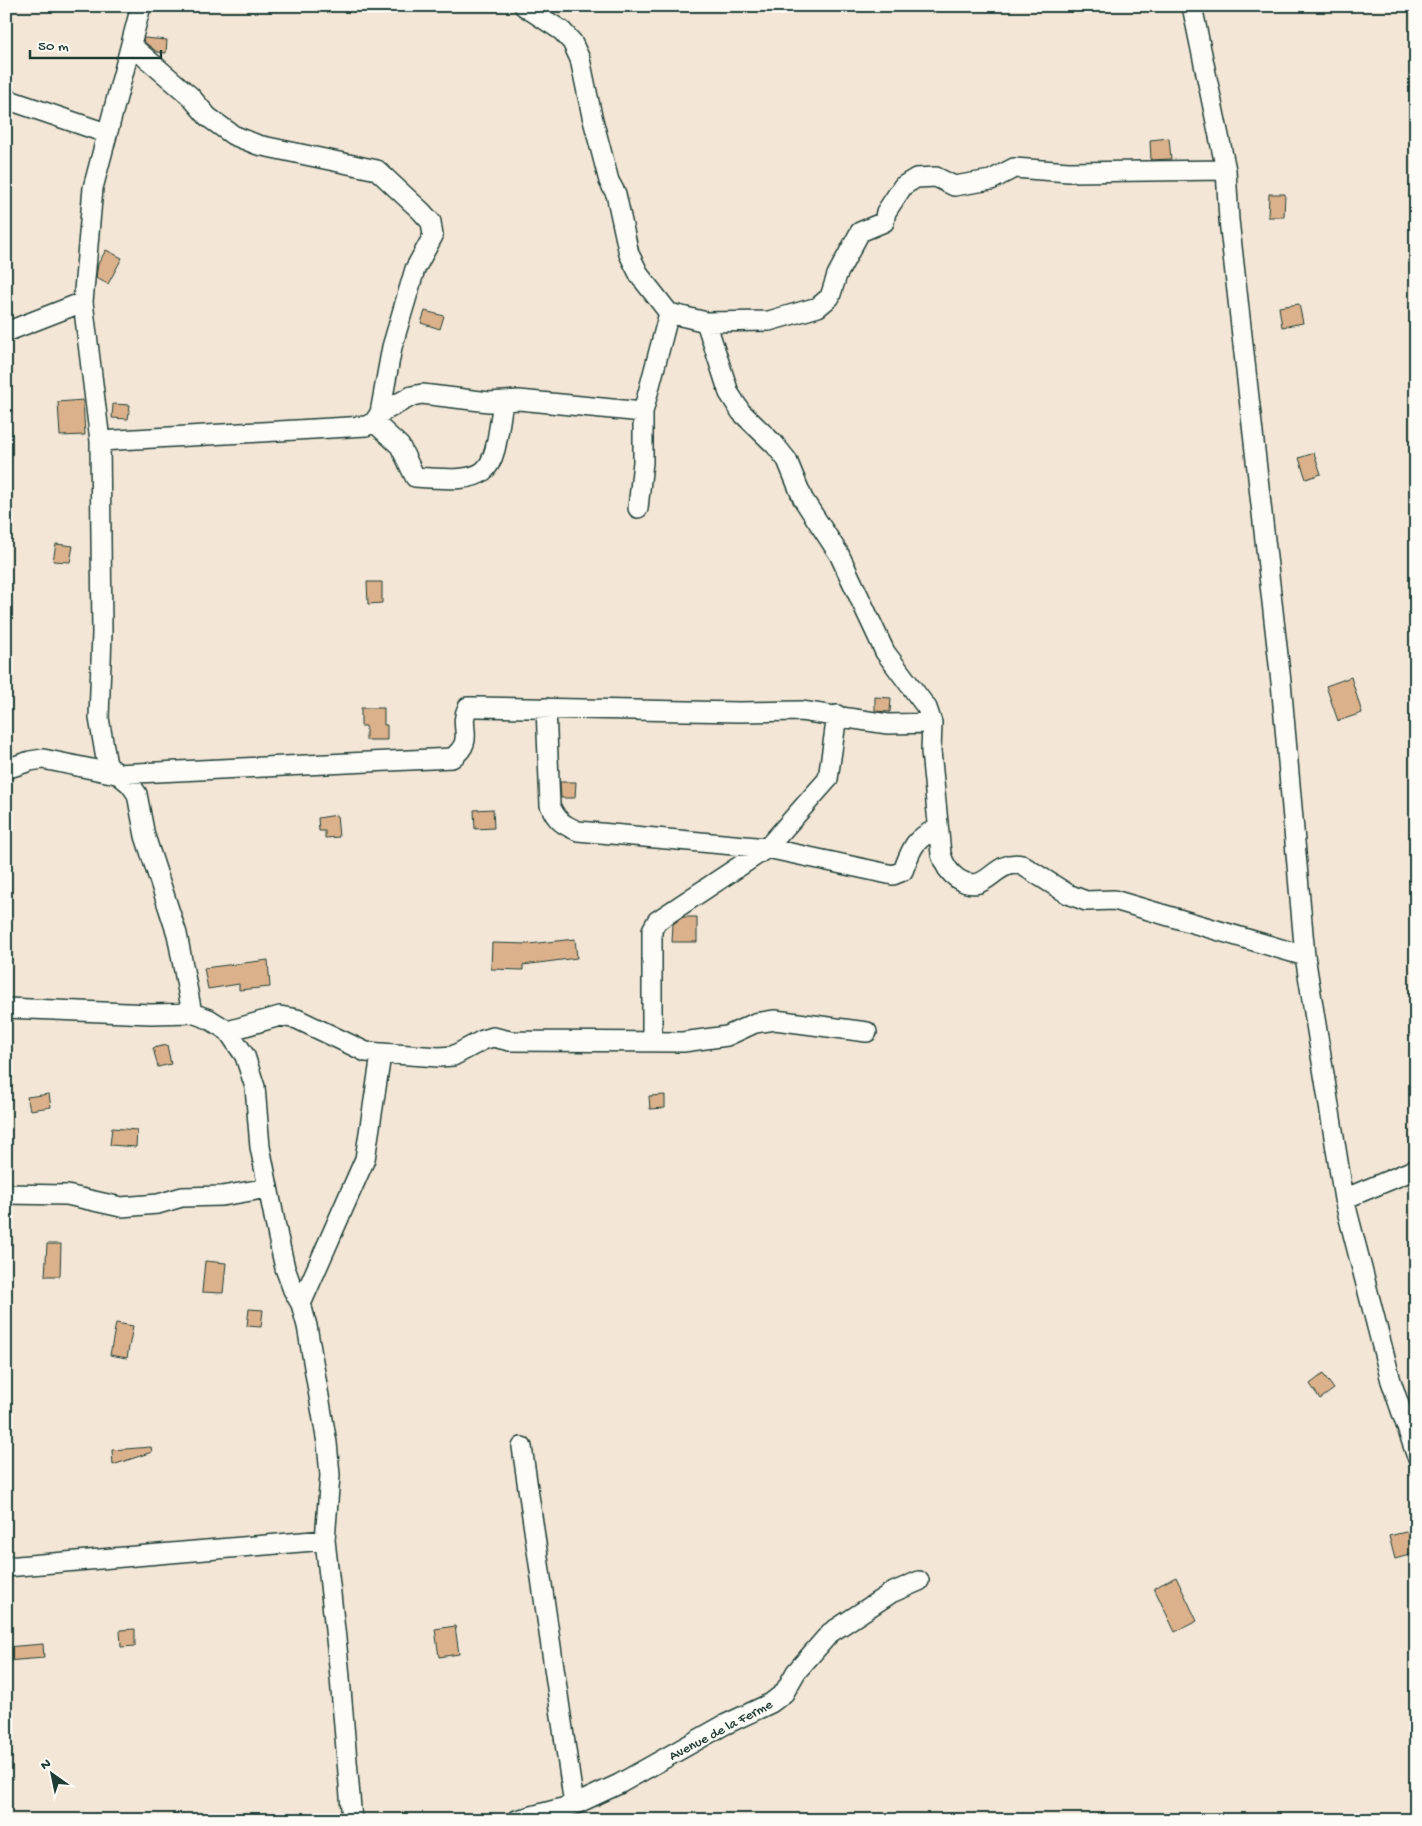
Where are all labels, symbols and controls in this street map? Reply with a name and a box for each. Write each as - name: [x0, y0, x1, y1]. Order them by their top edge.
- scale bar: [30, 28, 161, 60]
- text: 50 m: [38, 38, 69, 56]
- street label: Avenue de la Ferme: [666, 1696, 777, 1766]
- north arrow: [28, 1748, 78, 1798]
- text: N: [38, 1756, 55, 1775]

